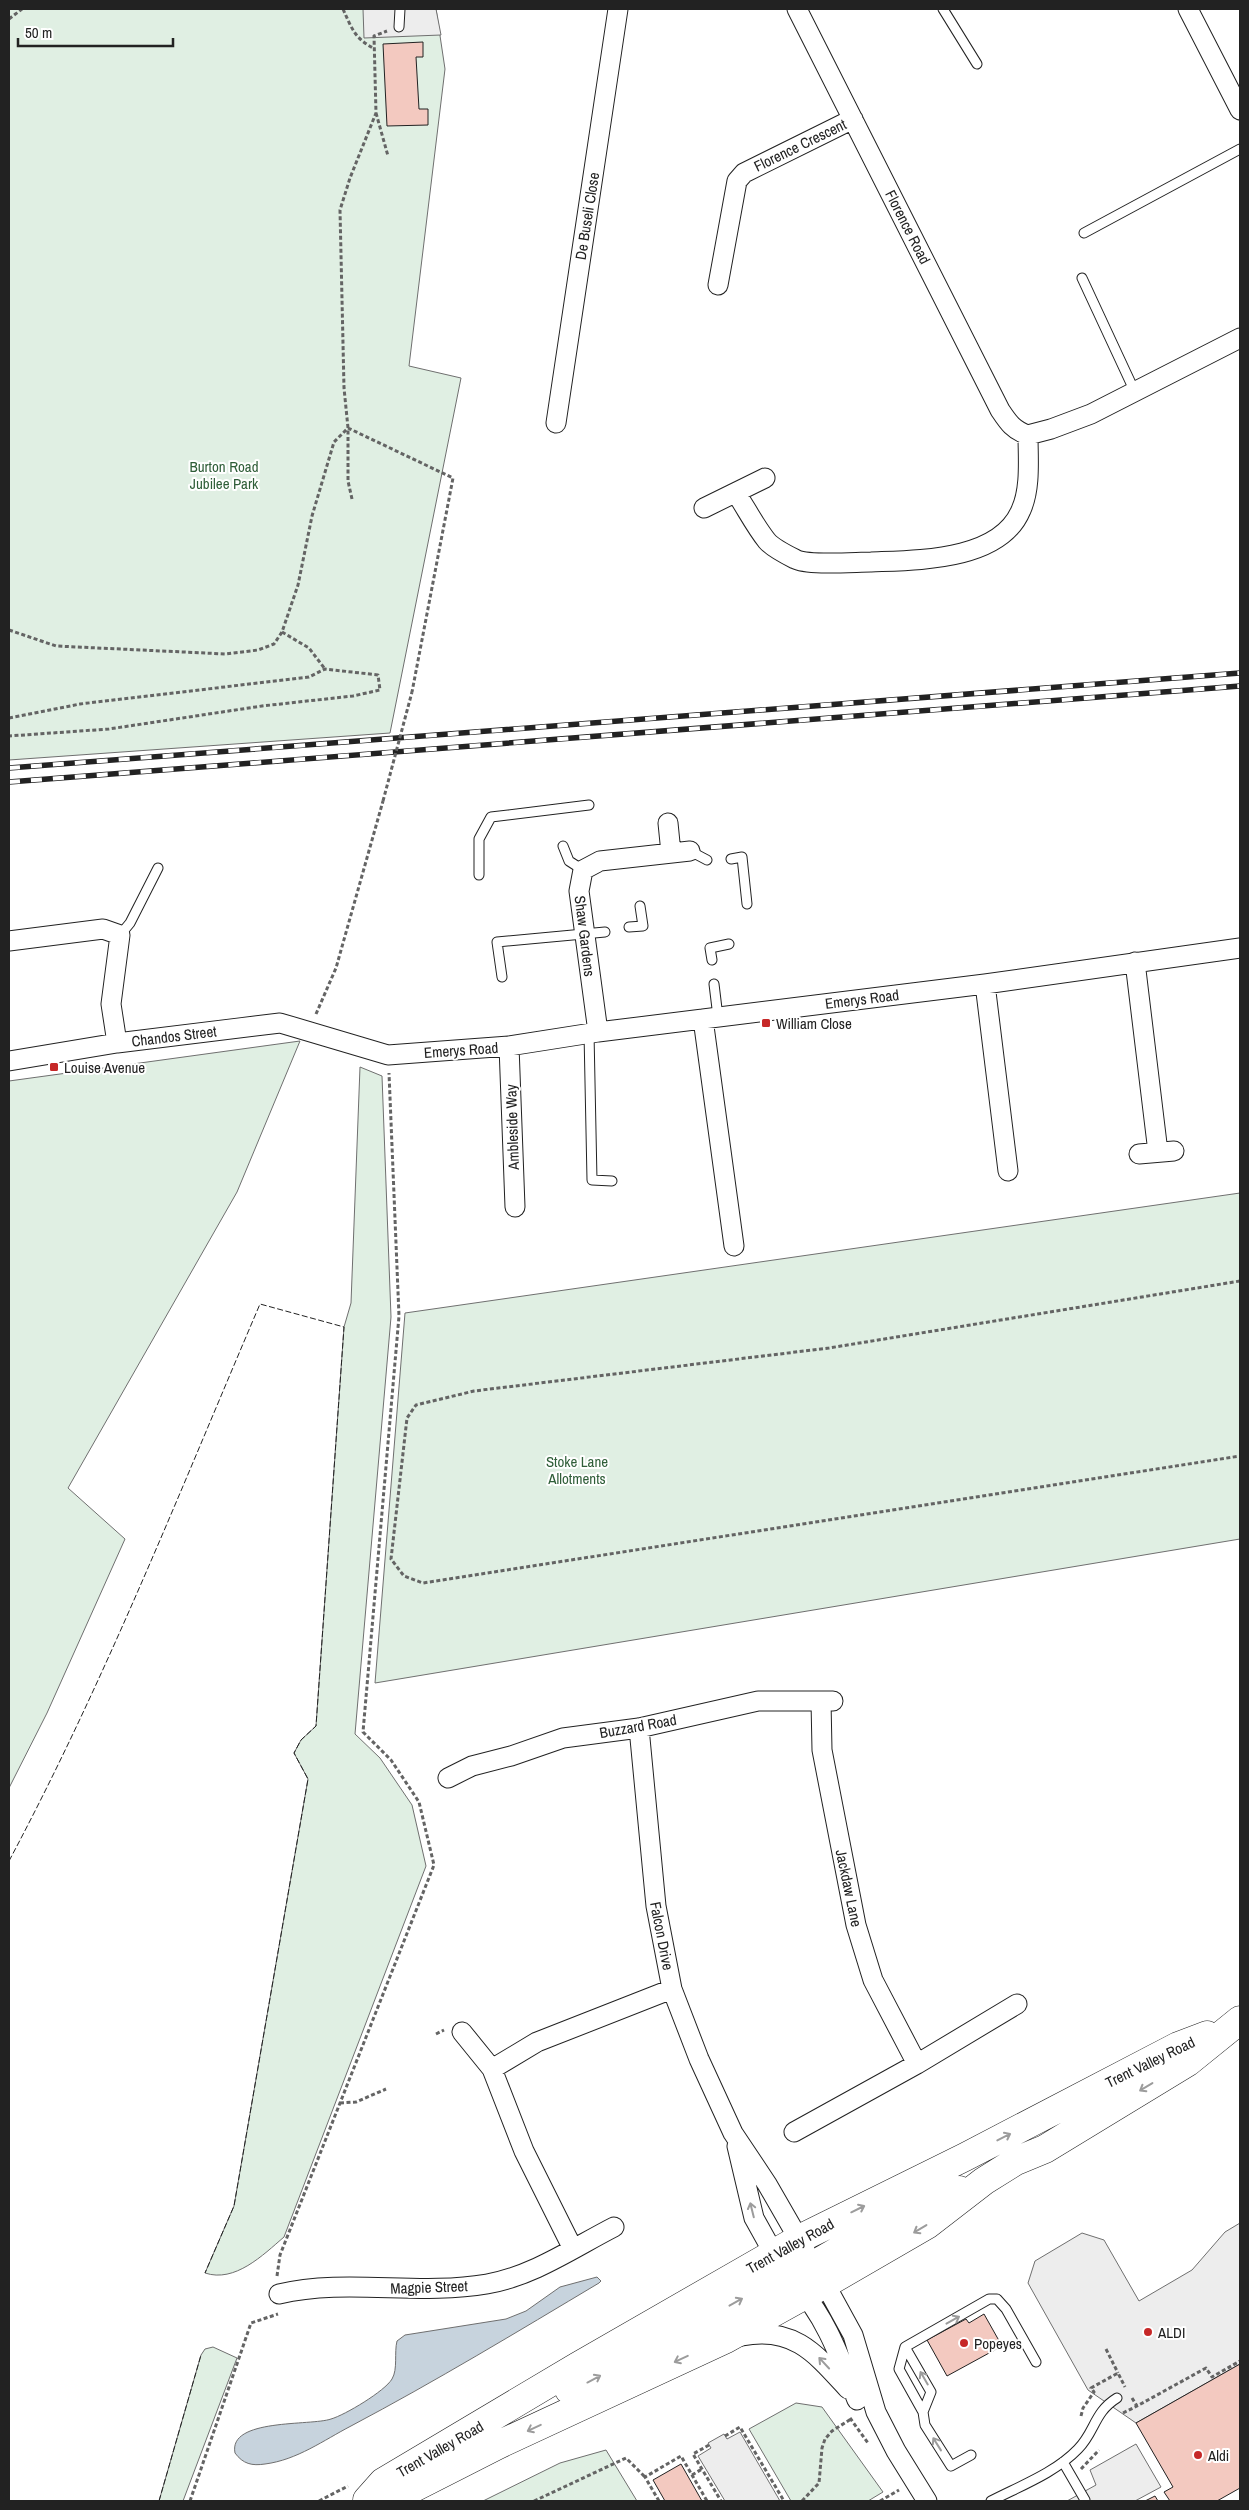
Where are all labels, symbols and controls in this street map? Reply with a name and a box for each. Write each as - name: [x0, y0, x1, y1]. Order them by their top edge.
- scale bar: [18, 15, 172, 47]
- text: 50 m: [25, 22, 52, 43]
- street label: Florence Crescent: [750, 113, 850, 176]
- street label: De Buseli Close: [570, 171, 604, 261]
- street label: Florence Road: [880, 186, 936, 268]
- park label: Burton Road Jubilee Park: [189, 456, 259, 494]
- street label: Shaw Gardens: [570, 894, 600, 978]
- street label: Emerys Road: [824, 984, 900, 1014]
- place label: William Close: [776, 1013, 852, 1034]
- marker: William Close: [760, 1017, 772, 1029]
- street label: Chandos Street: [130, 1020, 218, 1052]
- street label: Emerys Road: [423, 1037, 499, 1063]
- place label: Louise Avenue: [64, 1057, 145, 1078]
- marker: Louise Avenue: [48, 1061, 60, 1073]
- street label: Ambleside Way: [500, 1083, 524, 1171]
- park label: Stoke Lane Allotments: [546, 1451, 608, 1489]
- street label: Buzzard Road: [598, 1709, 678, 1743]
- street label: Jackdaw Lane: [831, 1847, 867, 1929]
- street label: Falcon Drive: [645, 1900, 679, 1972]
- street label: Trent Valley Road: [1102, 2031, 1198, 2093]
- one-way arrow: [1140, 2083, 1154, 2093]
- one-way arrow: [996, 2132, 1011, 2141]
- one-way arrow: [747, 2203, 756, 2219]
- one-way arrow: [851, 2204, 866, 2214]
- street label: Trent Valley Road: [742, 2213, 838, 2279]
- one-way arrow: [914, 2224, 928, 2234]
- street label: Magpie Street: [390, 2275, 469, 2299]
- one-way arrow: [729, 2297, 744, 2307]
- one-way arrow: [945, 2315, 960, 2325]
- place label: ALDI: [1157, 2322, 1185, 2343]
- marker: ALDI: [1142, 2326, 1154, 2338]
- place label: Popeyes: [974, 2333, 1022, 2354]
- marker: Popeyes: [958, 2337, 970, 2349]
- one-way arrow: [674, 2354, 689, 2364]
- one-way arrow: [818, 2357, 830, 2370]
- one-way arrow: [918, 2372, 928, 2386]
- one-way arrow: [586, 2374, 601, 2384]
- street label: Trent Valley Road: [393, 2416, 487, 2482]
- one-way arrow: [527, 2424, 542, 2433]
- one-way arrow: [932, 2438, 942, 2452]
- place label: Aldi: [1207, 2445, 1229, 2466]
- marker: Aldi: [1192, 2449, 1204, 2461]

